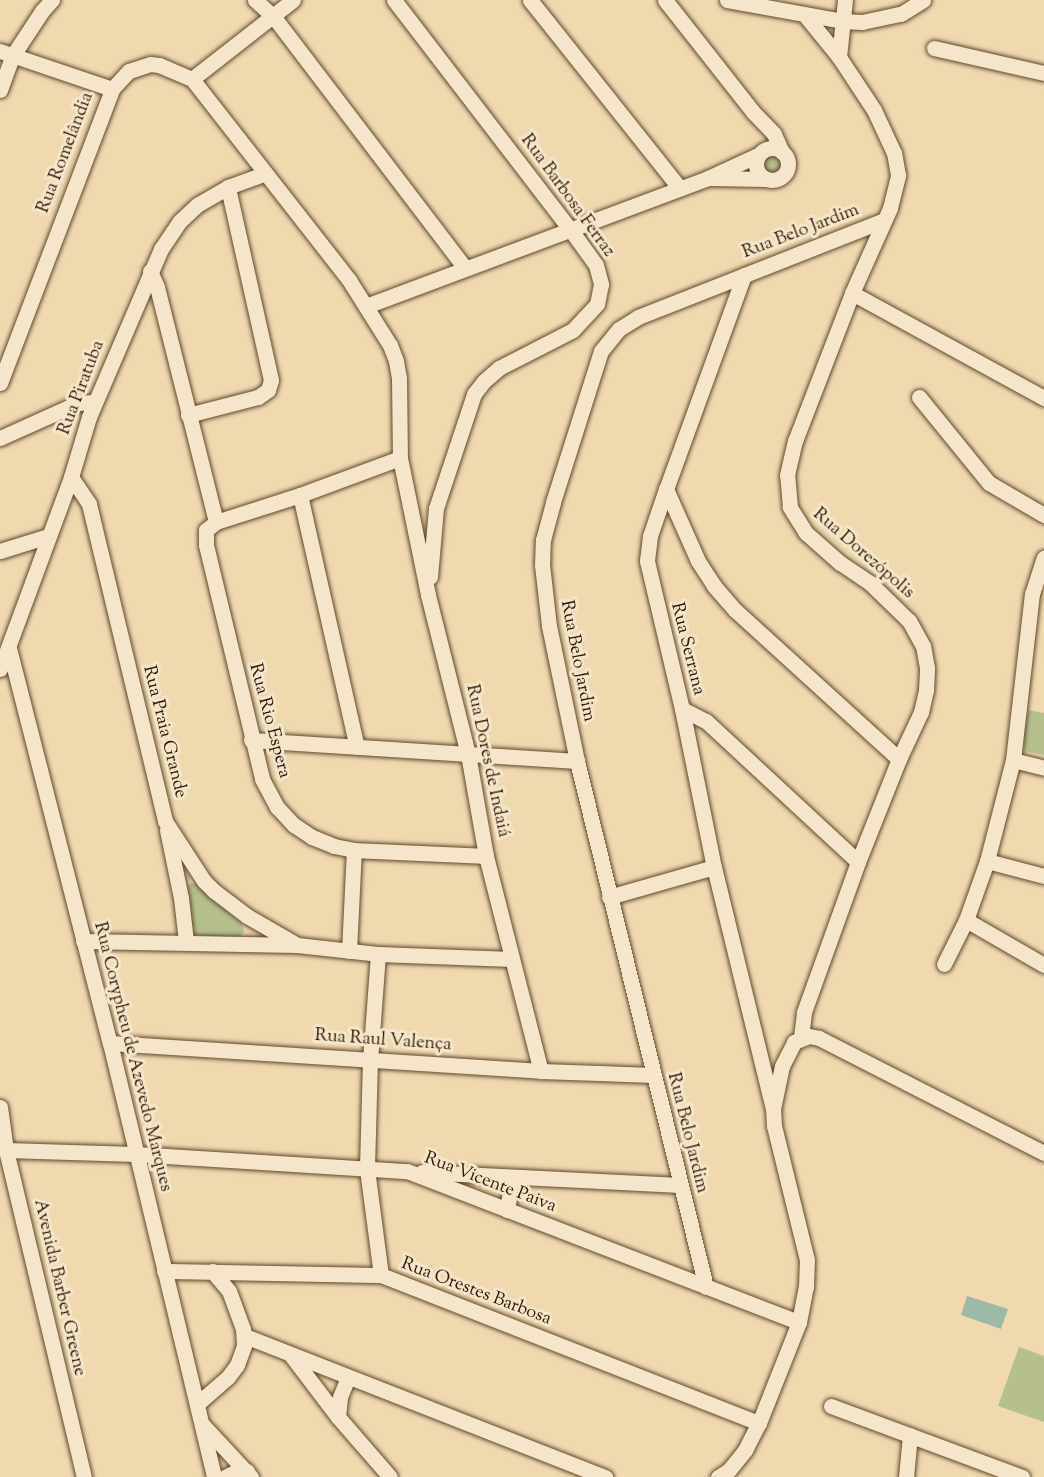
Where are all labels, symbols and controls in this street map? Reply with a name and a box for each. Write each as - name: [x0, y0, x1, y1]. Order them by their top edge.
- street label: Rua Romelândia: [33, 90, 99, 216]
- street label: Rua Barbosa Ferraz: [515, 130, 619, 262]
- street label: Rua Belo Jardim: [740, 200, 862, 264]
- street label: Rua Piratuba: [54, 338, 110, 438]
- street label: Rua Dorezópolis: [808, 504, 918, 604]
- street label: Rua Belo Jardim: [555, 598, 599, 724]
- street label: Rua Serrana: [665, 600, 709, 698]
- street label: Rua Rio Espera: [243, 661, 295, 781]
- street label: Rua Praia Grande: [137, 664, 191, 800]
- street label: Rua Dores de Indaiá: [460, 683, 514, 839]
- street label: Rua Corypheu de Azevedo Marques: [88, 920, 176, 1194]
- street label: Rua Raul Valença: [314, 1025, 452, 1057]
- street label: Rua Belo Jardim: [662, 1071, 712, 1195]
- street label: Rua Vicente Paiva: [421, 1148, 559, 1218]
- street label: Avenida Barber Greene: [28, 1198, 90, 1378]
- street label: Rua Orestes Barbosa: [398, 1253, 554, 1331]

